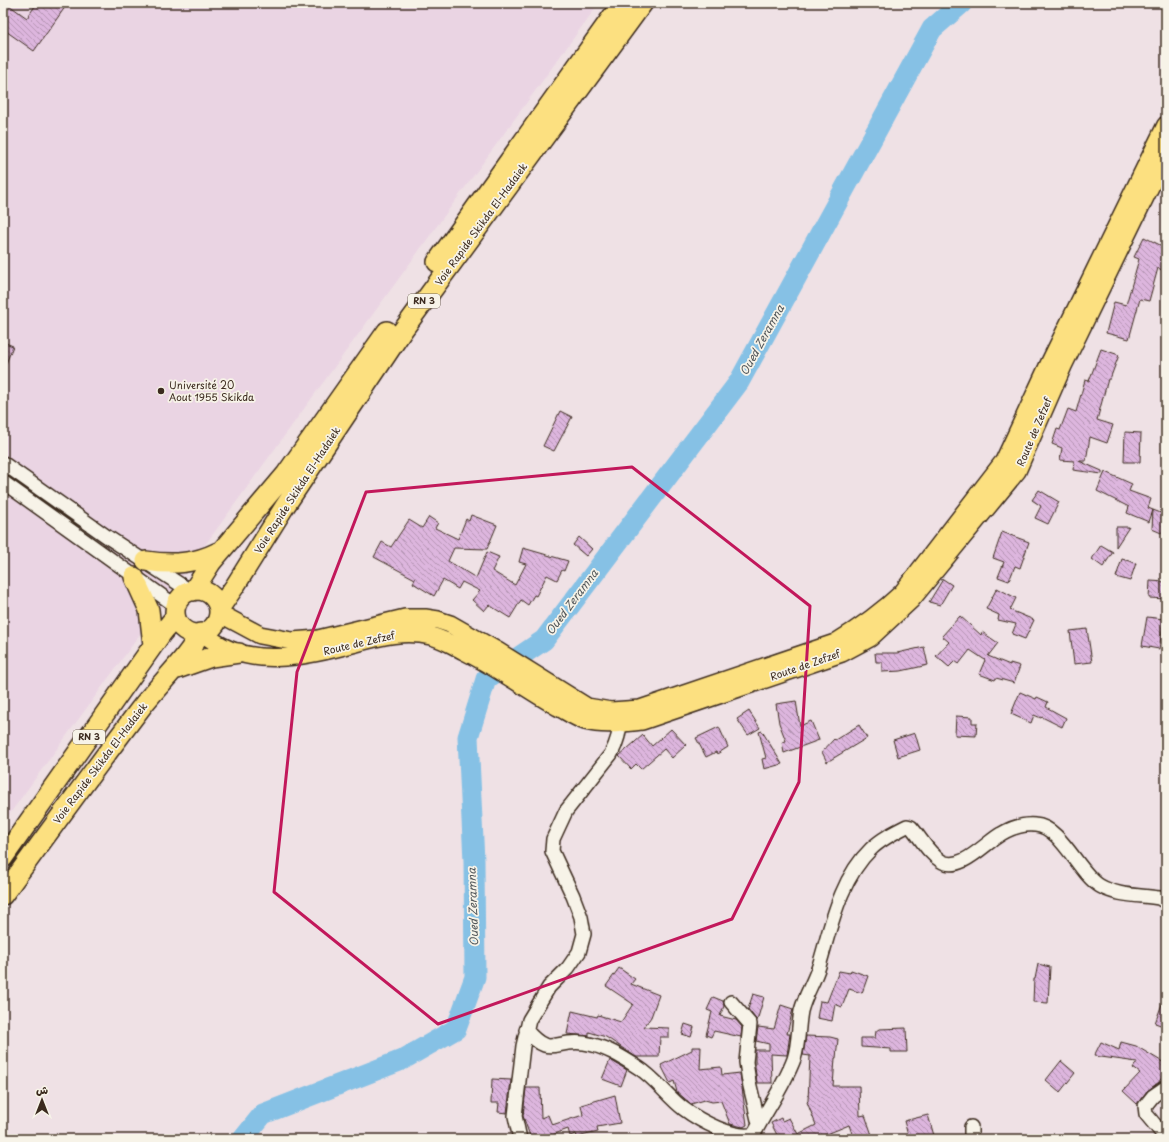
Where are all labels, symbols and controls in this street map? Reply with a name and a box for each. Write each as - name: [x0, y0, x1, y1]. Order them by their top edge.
- street label: Voie Rapide Skikda El-Hadaiek: [431, 159, 530, 288]
- road number: RN 3: [408, 294, 440, 308]
- water label: Oued Zeramna: [735, 300, 789, 378]
- place label: Université 20 Aout 1955 Skikda: [169, 377, 255, 404]
- marker: Université 20 Aout 1955 Skikda: [156, 386, 166, 396]
- street label: Route de Zefzef: [1012, 394, 1055, 468]
- street label: Voie Rapide Skikda El-Hadaiek: [250, 423, 343, 556]
- water label: Oued Zeramna: [541, 564, 603, 638]
- street label: Route de Zefzef: [321, 627, 397, 658]
- street label: Route de Zefzef: [768, 645, 843, 684]
- street label: Voie Rapide Skikda El-Hadaiek: [49, 699, 150, 827]
- road number: RN 3: [73, 730, 105, 744]
- water label: Oued Zeramna: [463, 866, 482, 946]
- north arrow: [22, 1080, 62, 1120]
- text: ش: [36, 1081, 48, 1098]

